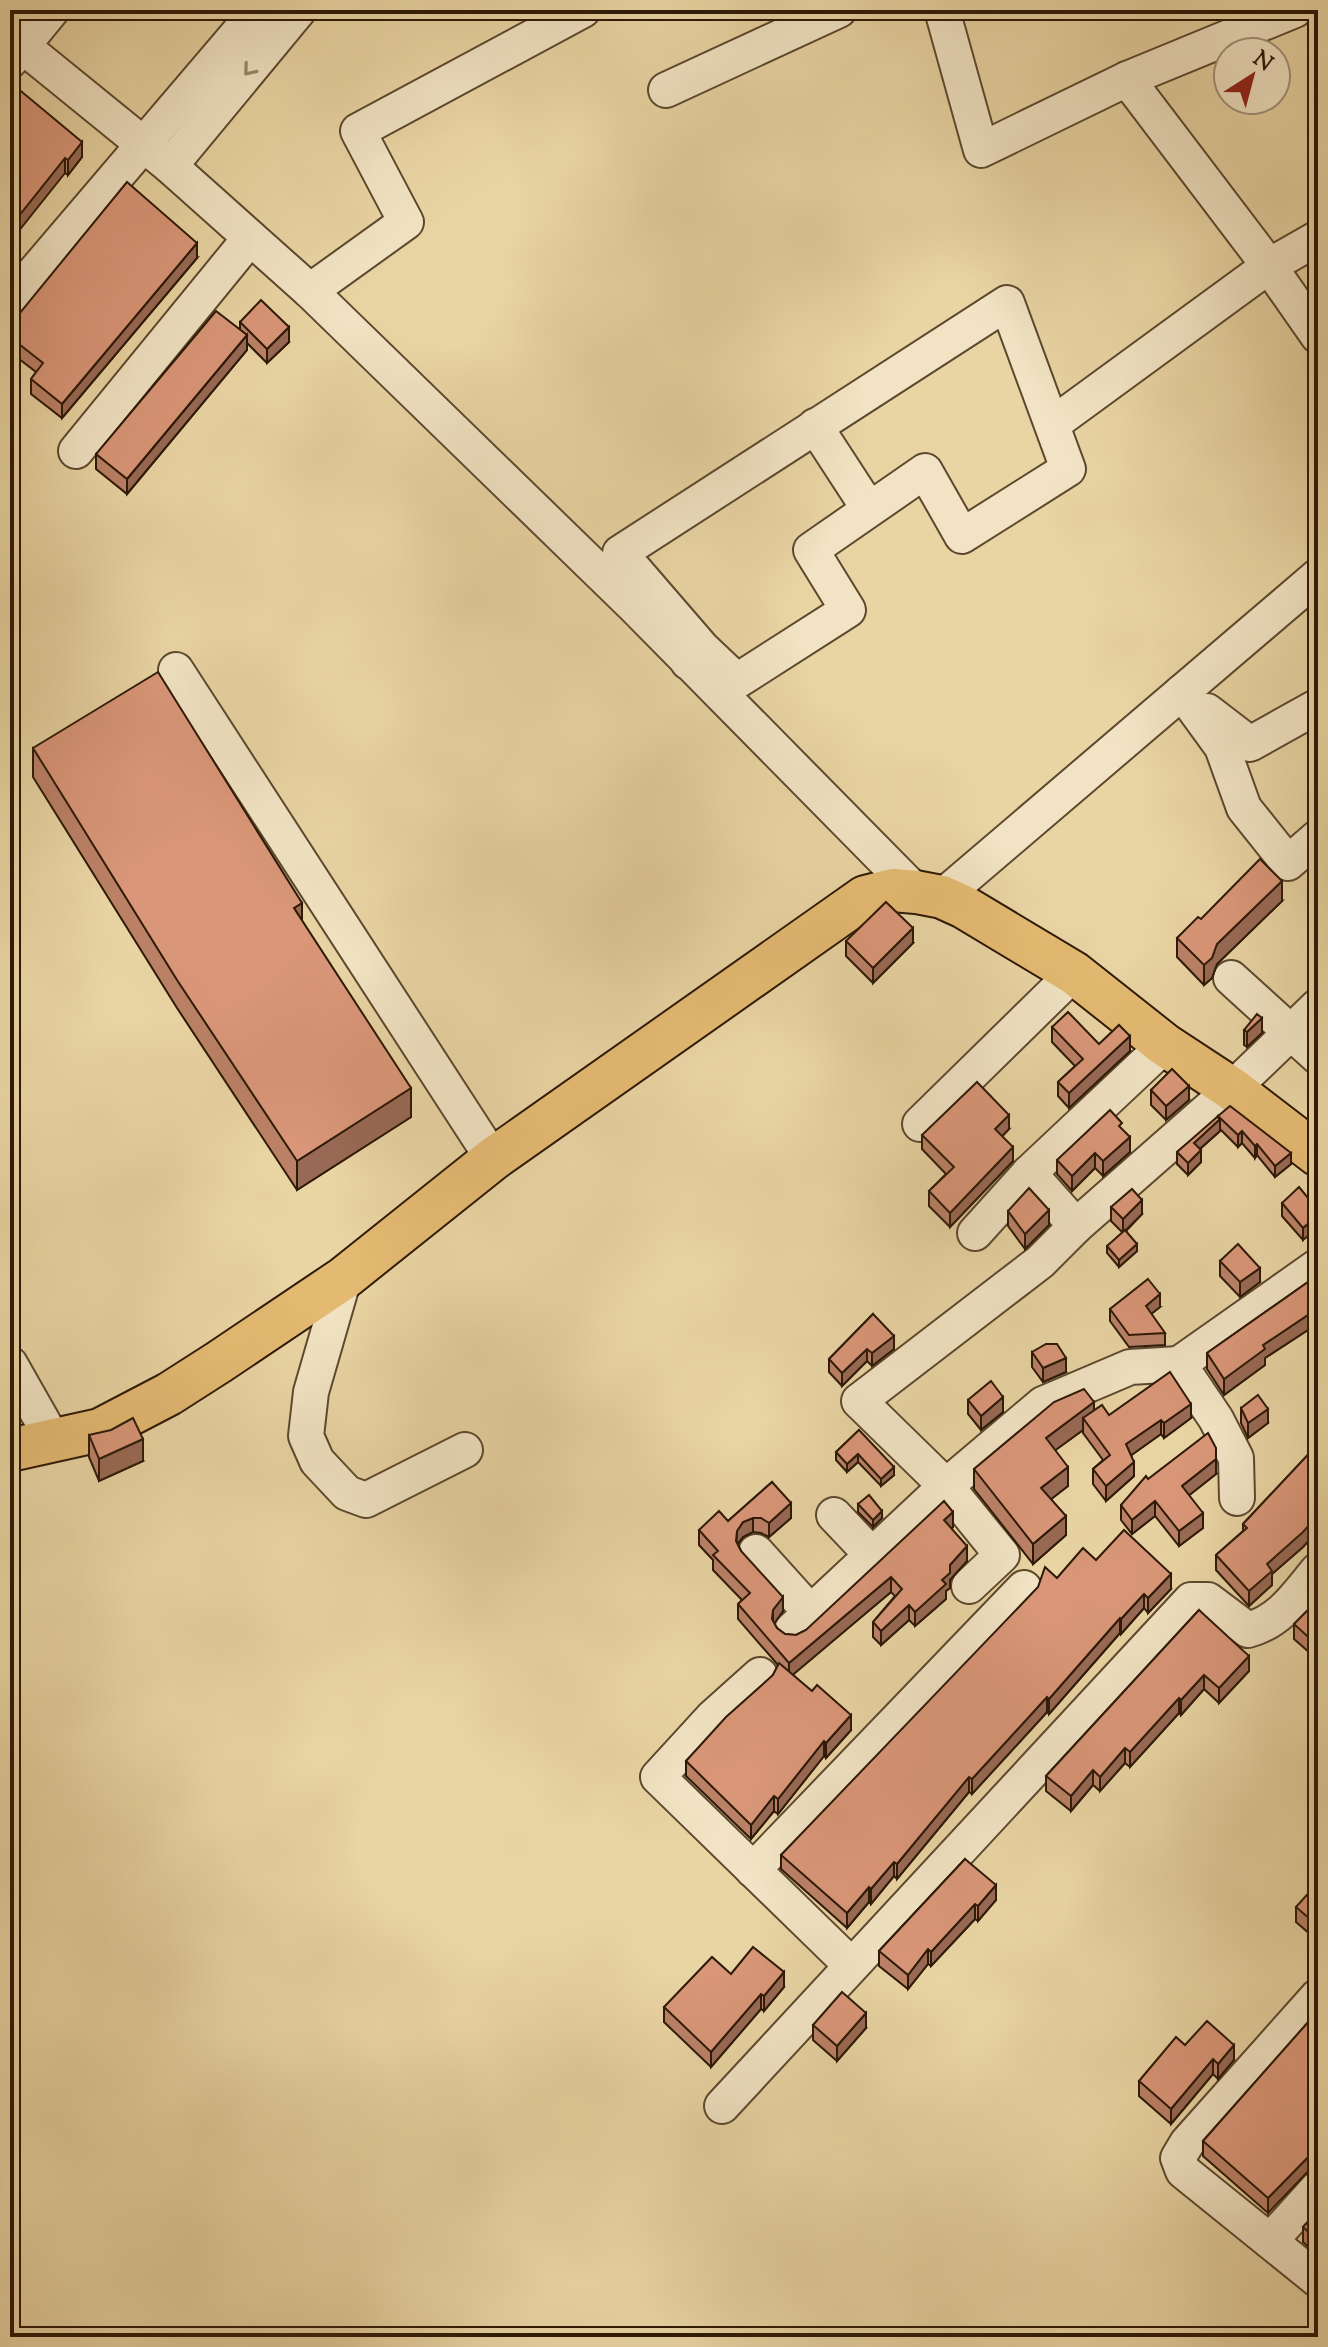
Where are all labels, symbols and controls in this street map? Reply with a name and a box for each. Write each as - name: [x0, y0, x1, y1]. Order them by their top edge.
- north arrow: [1212, 36, 1292, 116]
- text: N: [1245, 44, 1279, 81]
- one-way arrow: [244, 61, 259, 75]

